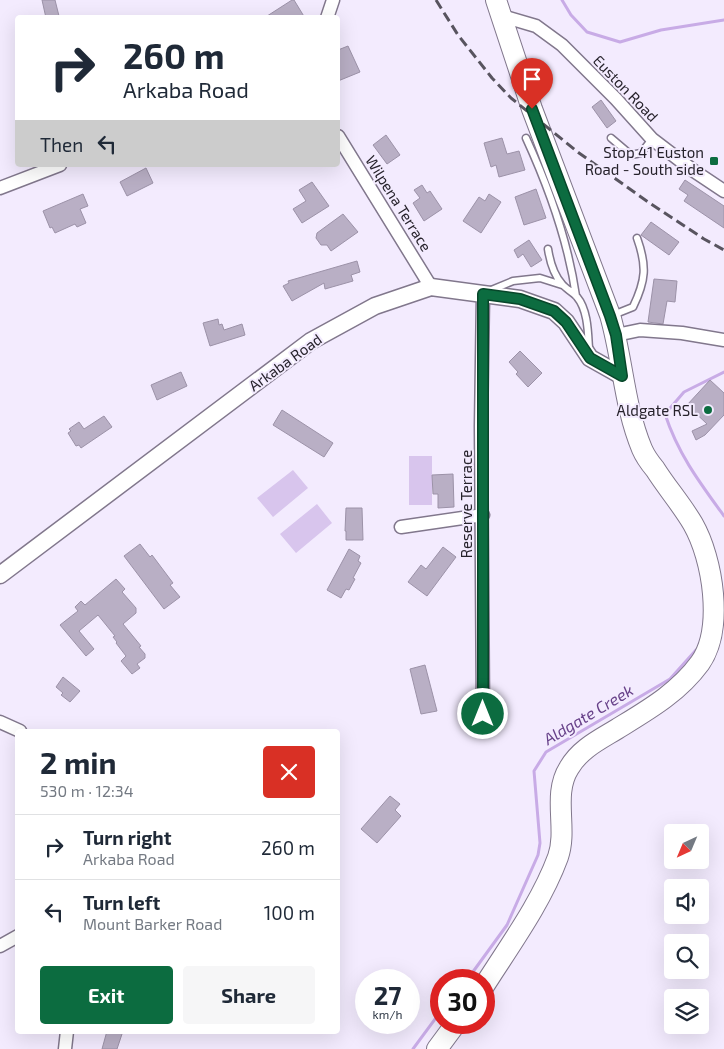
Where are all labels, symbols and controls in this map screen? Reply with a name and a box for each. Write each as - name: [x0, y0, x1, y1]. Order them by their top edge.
- text: 260 m: [123, 34, 224, 76]
- icon: right: [40, 35, 105, 100]
- street label: Euston Road: [590, 51, 662, 125]
- pin: [511, 58, 553, 109]
- icon: arrive: [518, 65, 546, 93]
- text: Arkaba Road: [123, 76, 249, 102]
- icon: left: [93, 130, 121, 158]
- text: Then: [40, 133, 83, 156]
- place label: Stop 41 Euston Road - South side: [585, 143, 704, 178]
- street label: Wilpena Terrace: [362, 152, 436, 254]
- marker: Stop 41 Euston Road - South side: [708, 155, 720, 167]
- street label: Arkaba Road: [245, 329, 325, 395]
- place label: Aldgate RSL: [617, 401, 698, 419]
- marker: Aldgate RSL: [702, 404, 714, 416]
- street label: Reserve Terrace: [457, 450, 475, 558]
- water label: Aldgate Creek: [539, 680, 636, 749]
- position arrow: [456, 687, 508, 739]
- text: 2 min: [40, 744, 117, 780]
- button: close: [263, 746, 315, 798]
- text: 530 m · 12:34: [40, 781, 134, 800]
- north arrow: [664, 824, 709, 869]
- map controls: [664, 824, 709, 1034]
- text: Turn right: [83, 826, 171, 849]
- icon: right: [40, 833, 68, 861]
- text: 260 m: [261, 836, 315, 859]
- text: Arkaba Road: [83, 849, 175, 868]
- button: sound: [664, 879, 709, 924]
- text: Turn left: [83, 891, 160, 914]
- icon: left: [40, 898, 68, 926]
- text: 100 m: [264, 901, 315, 924]
- text: Mount Barker Road: [83, 914, 222, 933]
- button: search: [664, 934, 709, 979]
- button: Exit: [40, 966, 173, 1024]
- button: Share: [183, 966, 315, 1024]
- speed limit sign: 30: [430, 969, 495, 1034]
- text: 27: [374, 980, 401, 1010]
- button: layers: [664, 989, 709, 1034]
- text: km/h: [373, 1007, 402, 1021]

